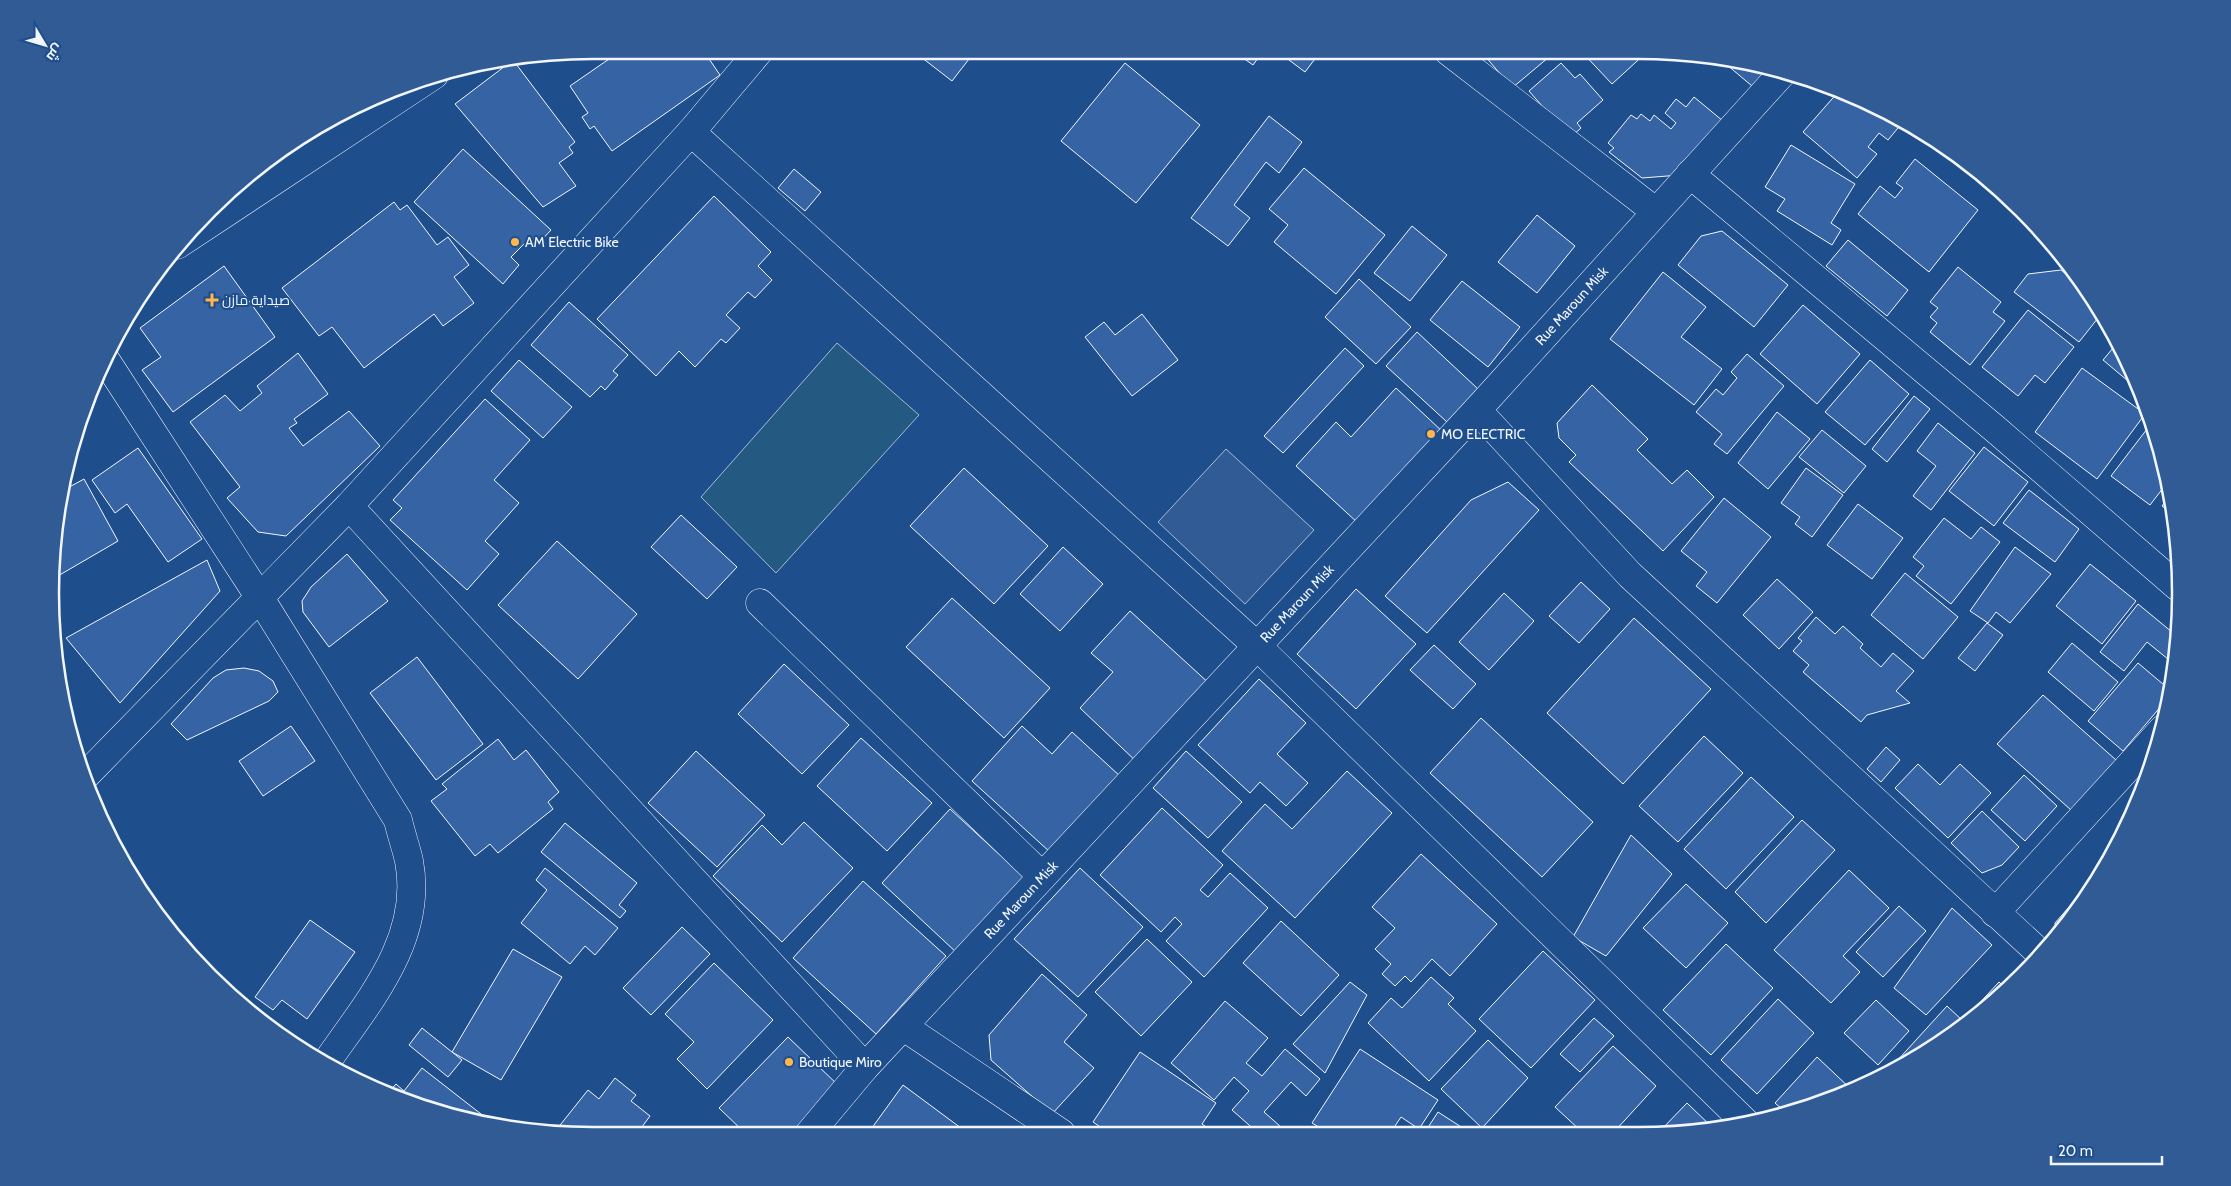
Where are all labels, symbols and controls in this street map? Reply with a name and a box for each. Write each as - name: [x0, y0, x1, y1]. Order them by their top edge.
- north arrow: [20, 20, 70, 70]
- text: ش: [43, 40, 68, 66]
- place label: AM Electric Bike: [525, 233, 619, 251]
- marker: AM Electric Bike: [509, 236, 521, 248]
- street label: Rue Maroun Misk: [1531, 262, 1612, 349]
- place label: صيداية مازن: [222, 291, 290, 309]
- marker: صيداية مازن: [206, 294, 218, 306]
- place label: MO ELECTRIC: [1441, 425, 1526, 443]
- marker: MO ELECTRIC: [1425, 428, 1437, 440]
- street label: Rue Maroun Misk: [1256, 560, 1338, 646]
- street label: Rue Maroun Misk: [980, 856, 1062, 943]
- place label: Boutique Miro: [799, 1053, 882, 1071]
- marker: Boutique Miro: [783, 1056, 795, 1068]
- scale bar: [2051, 1134, 2162, 1166]
- text: 20 m: [2058, 1142, 2093, 1160]

